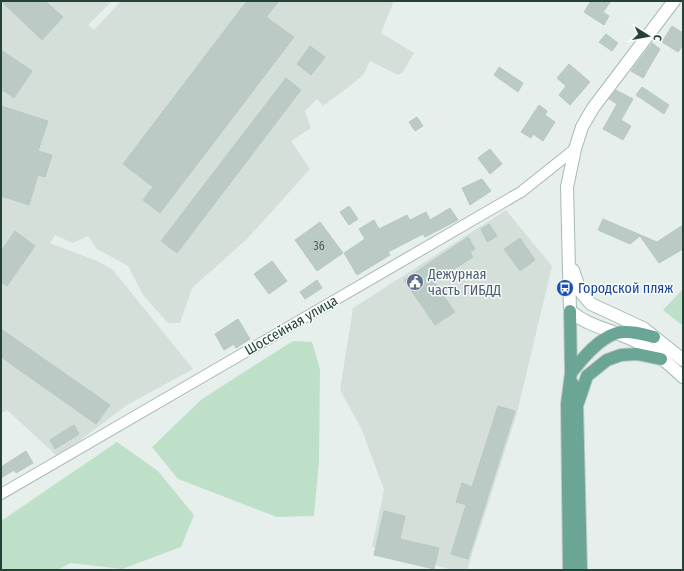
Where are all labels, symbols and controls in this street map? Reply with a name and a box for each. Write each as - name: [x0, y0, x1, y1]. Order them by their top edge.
- north arrow: [628, 16, 668, 56]
- text: С: [650, 34, 664, 42]
- house number: 36: [313, 239, 325, 253]
- place label: Дежурная часть ГИБДД: [427, 266, 501, 299]
- public building icon: Дежурная часть ГИБДД: [405, 272, 425, 292]
- bus stop icon: Городской пляж: [555, 278, 575, 298]
- place label: Городской пляж: [578, 280, 673, 297]
- street label: Шоссейная улица: [242, 292, 341, 359]

